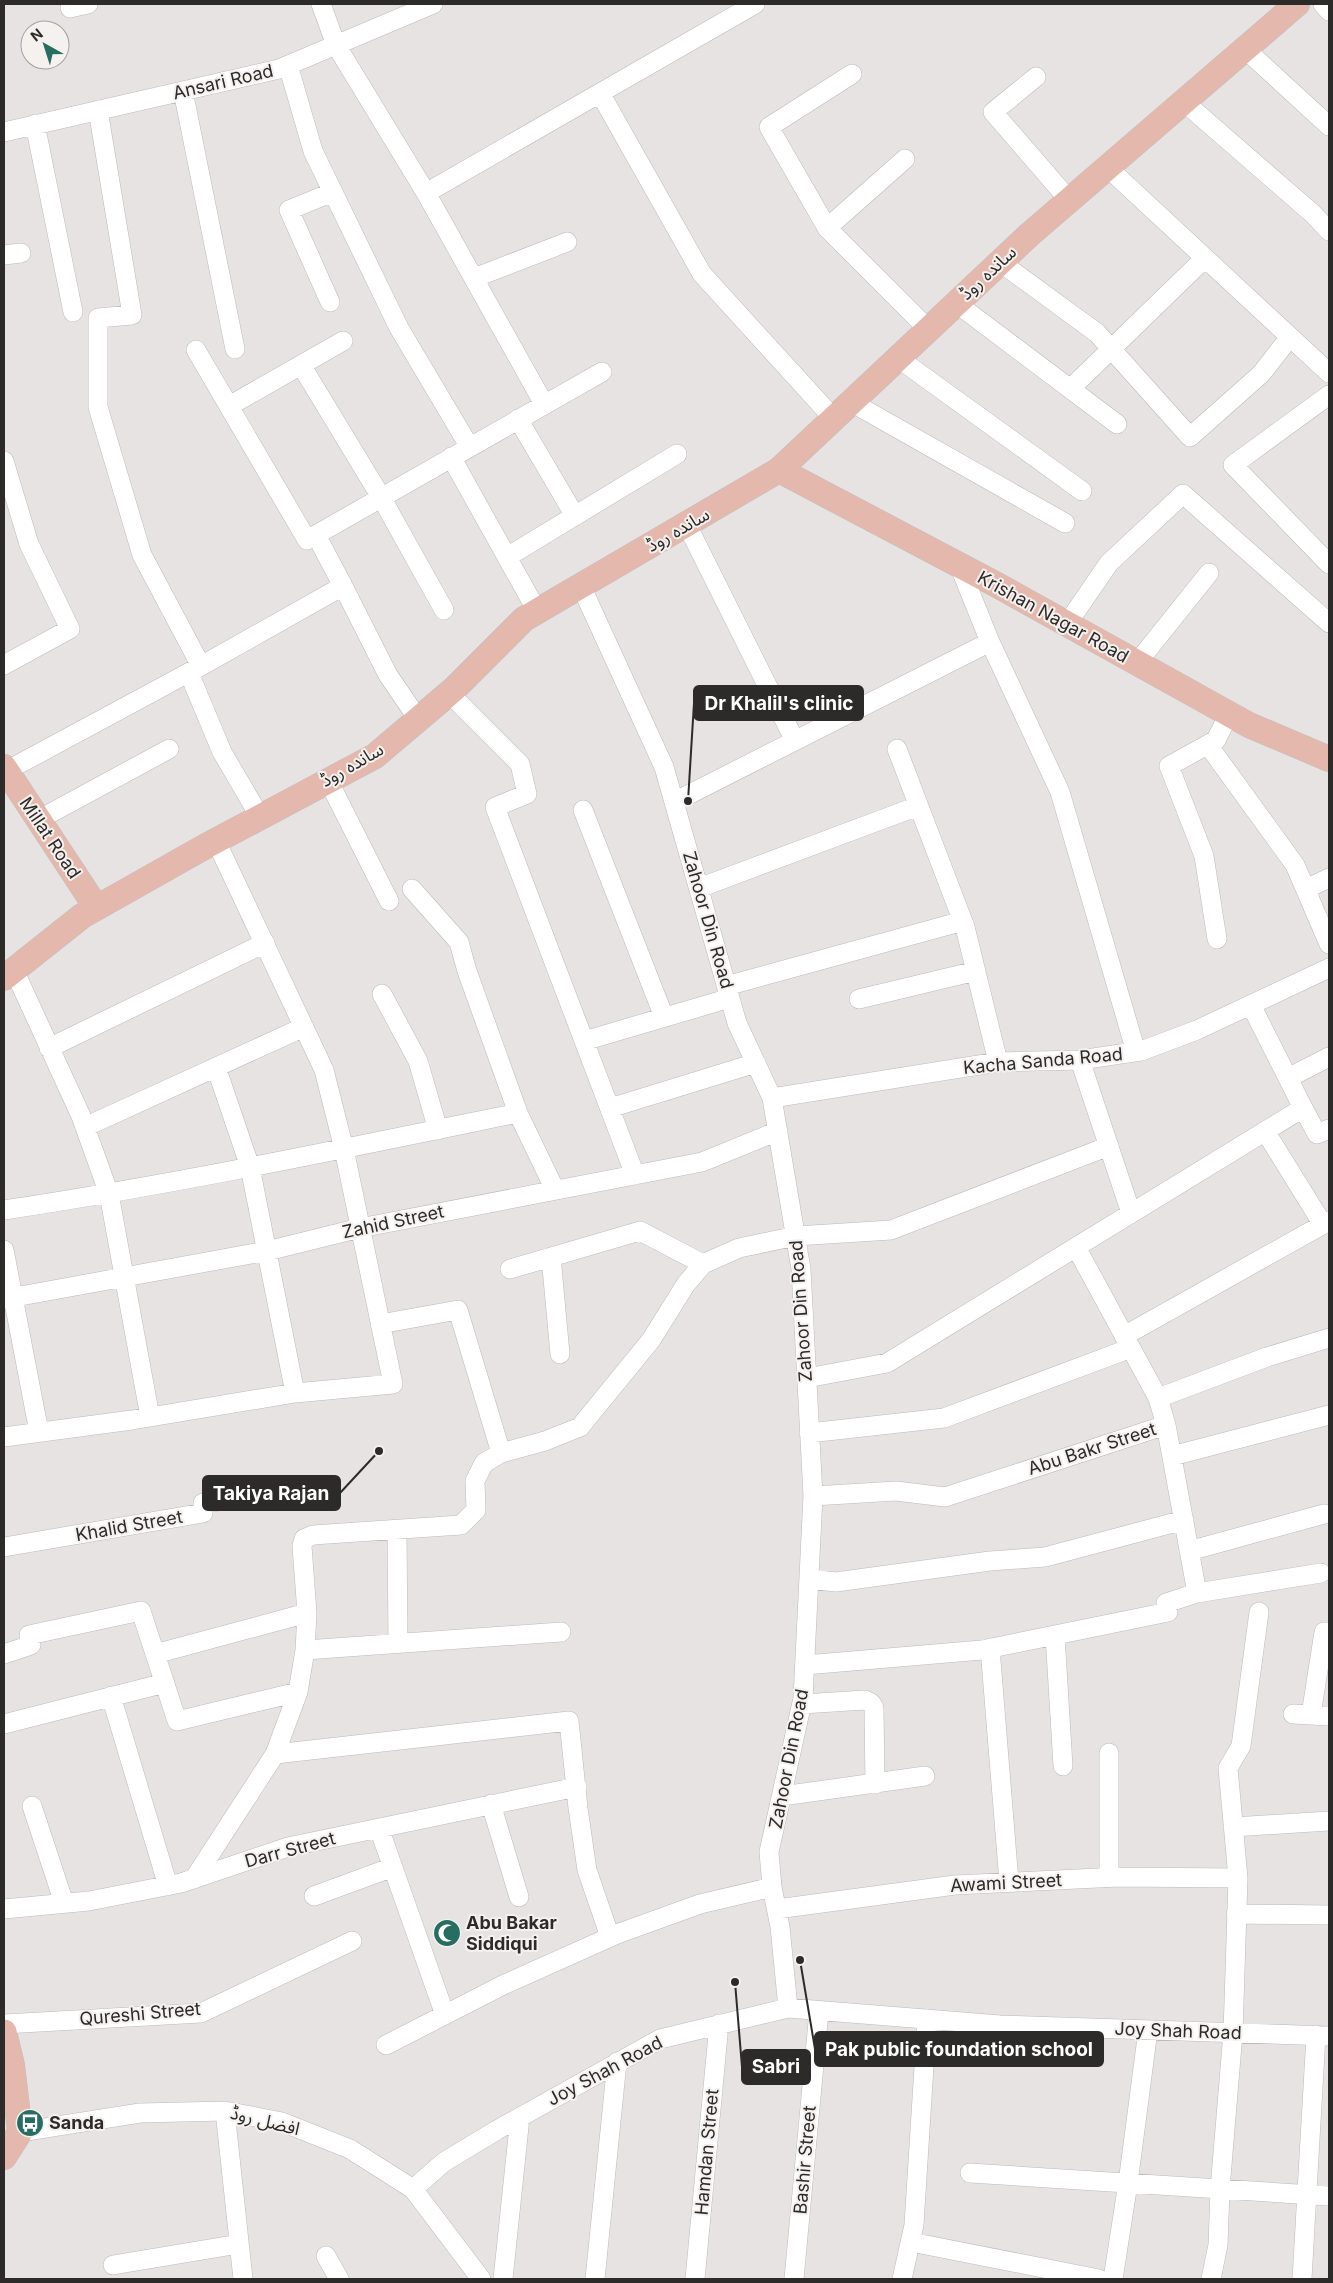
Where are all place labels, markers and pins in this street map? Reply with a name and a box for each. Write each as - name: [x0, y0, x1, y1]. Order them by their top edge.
- callout: Dr Khalil's clinic: [694, 686, 863, 720]
- callout: Takiya Rajan: [203, 1476, 340, 1510]
- place label: Abu Bakar Siddiqui: [466, 1912, 557, 1954]
- mosque icon: Abu Bakar Siddiqui: [432, 1918, 462, 1948]
- callout: Pak public foundation school: [815, 2032, 1103, 2066]
- callout: Sabri: [742, 2050, 810, 2084]
- bus stop icon: Sanda: [15, 2108, 45, 2138]
- place label: Sanda: [49, 2112, 104, 2133]

